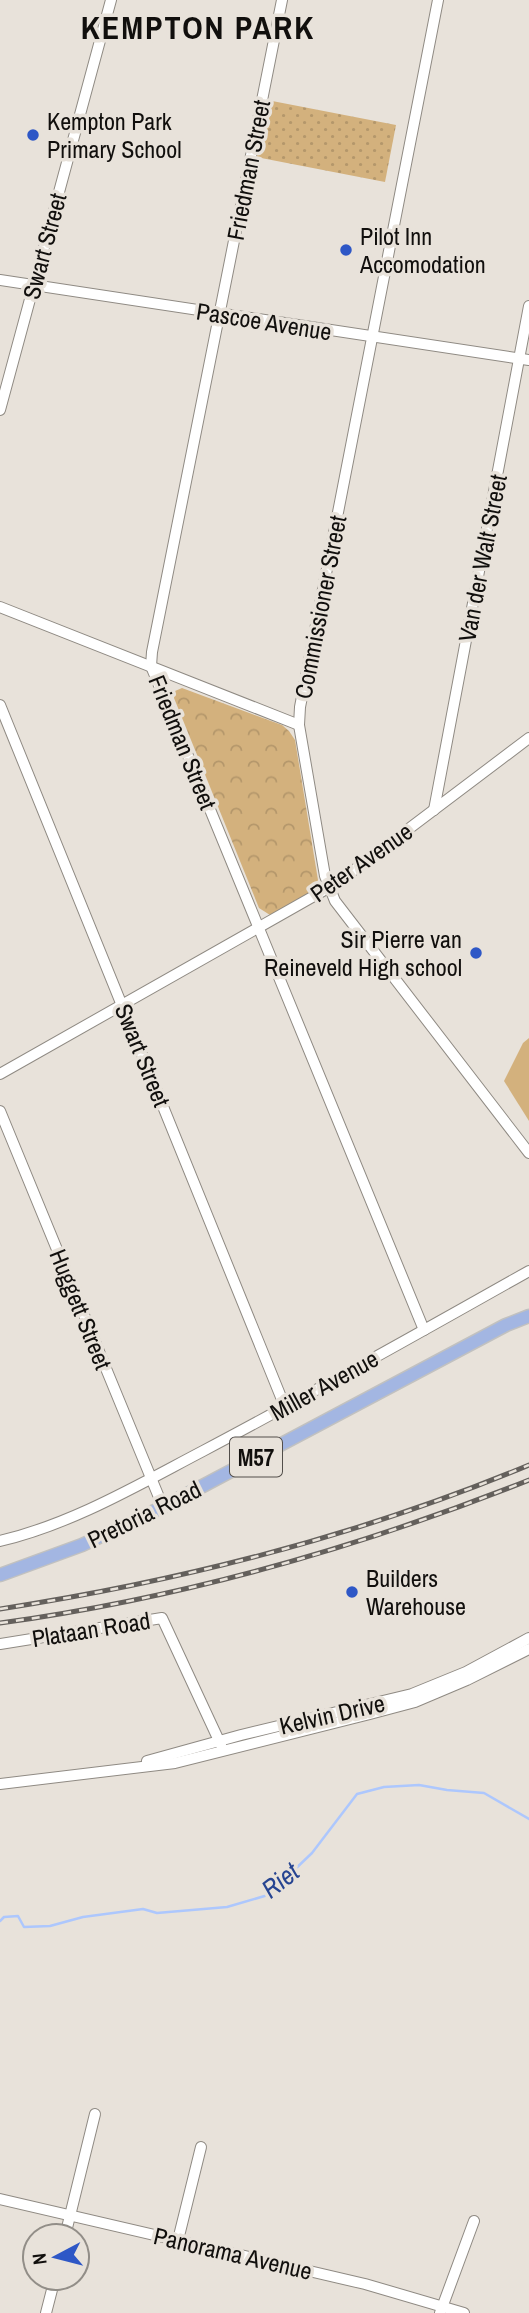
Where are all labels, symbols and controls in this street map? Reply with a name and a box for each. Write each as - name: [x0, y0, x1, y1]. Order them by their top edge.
- district label: KEMPTON PARK: [81, 6, 315, 49]
- street label: Friedman Street: [219, 97, 277, 243]
- place label: Kempton Park Primary School: [47, 105, 182, 165]
- marker: Kempton Park Primary School: [25, 127, 41, 143]
- street label: Swart Street: [15, 189, 74, 302]
- place label: Pilot Inn Accomodation: [359, 220, 486, 280]
- marker: Pilot Inn Accomodation: [338, 242, 354, 258]
- street label: Pascoe Avenue: [194, 295, 334, 347]
- street label: Van der Walt Street: [450, 471, 514, 644]
- street label: Commissioner Street: [287, 512, 354, 701]
- street label: Friedman Street: [142, 670, 225, 814]
- street label: Peter Avenue: [304, 815, 418, 909]
- place label: Sir Pierre van Reineveld High school: [264, 923, 462, 983]
- marker: Sir Pierre van Reineveld High school: [468, 945, 484, 961]
- street label: Swart Street: [108, 999, 178, 1112]
- street label: Huggett Street: [42, 1244, 120, 1374]
- street label: Miller Avenue: [264, 1342, 384, 1428]
- road number: M57: [230, 1438, 282, 1476]
- street label: Pretoria Road: [82, 1473, 206, 1555]
- place label: Builders Warehouse: [366, 1562, 466, 1622]
- marker: Builders Warehouse: [344, 1584, 360, 1600]
- street label: Plataan Road: [30, 1604, 152, 1654]
- street label: Kelvin Drive: [276, 1686, 388, 1742]
- water label: Riet: [254, 1854, 307, 1906]
- street label: Panorama Avenue: [151, 2219, 315, 2287]
- north arrow: [21, 2222, 91, 2292]
- text: N: [26, 2252, 53, 2266]

